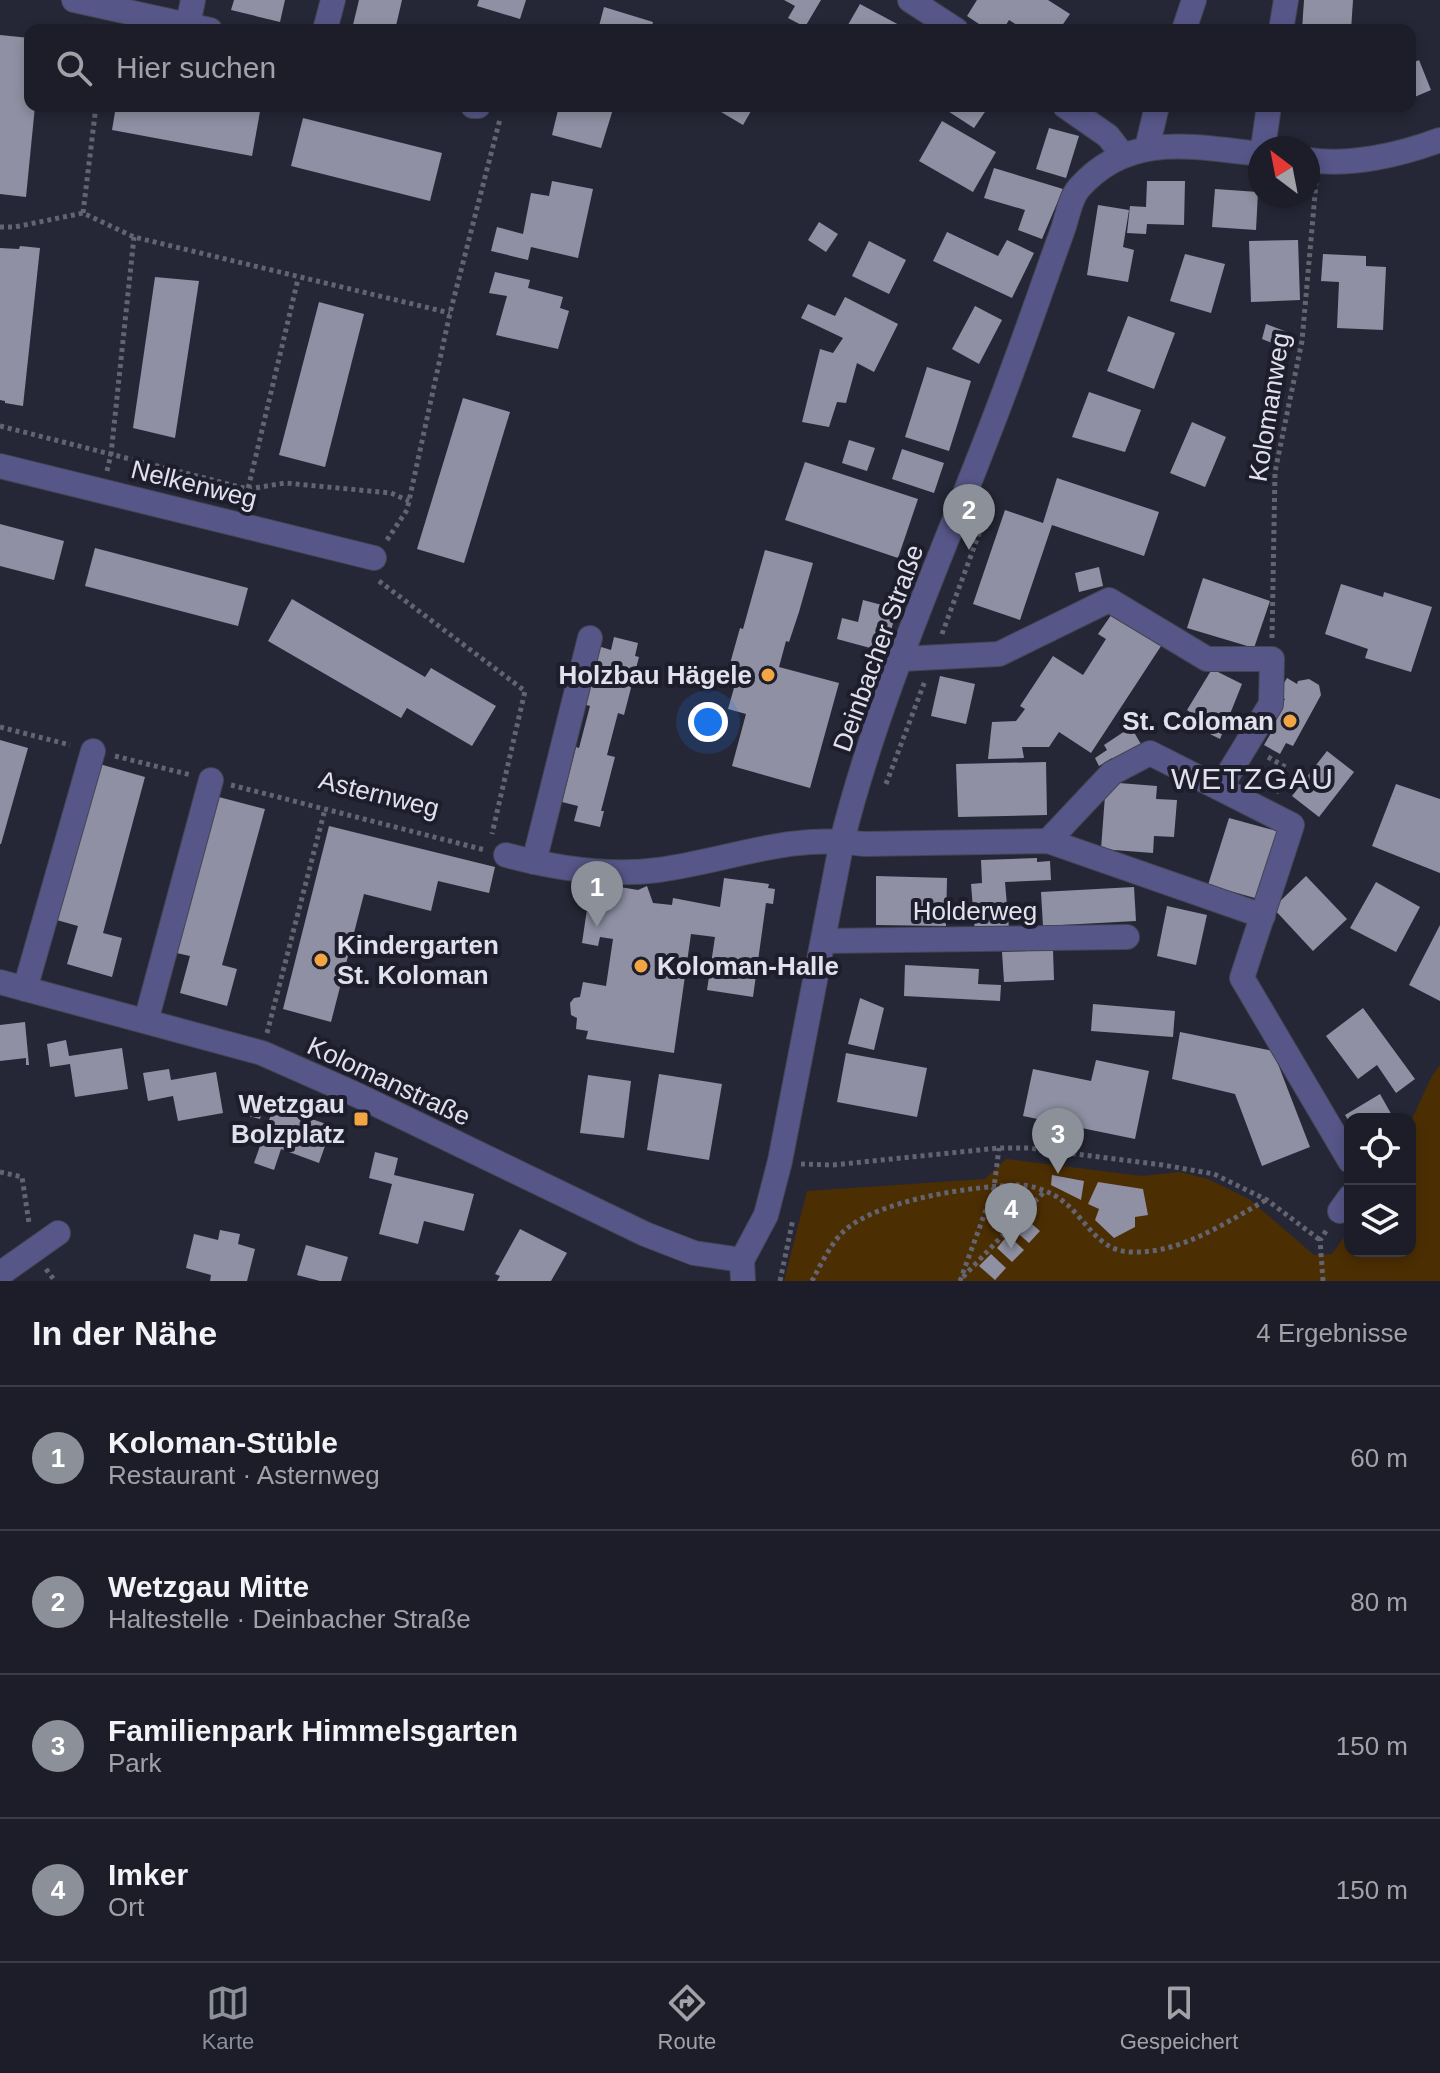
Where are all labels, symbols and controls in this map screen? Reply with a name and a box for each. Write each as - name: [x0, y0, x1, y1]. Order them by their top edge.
- search box: [24, 24, 1416, 112]
- icon: search: [52, 46, 96, 90]
- text: Hier suchen: [116, 51, 276, 84]
- north arrow: [1248, 136, 1320, 208]
- street label: Kolomanweg: [1242, 330, 1296, 484]
- street label: Nelkenweg: [128, 454, 260, 514]
- pin: 2: [943, 484, 995, 550]
- street label: Deinbacher Straße: [827, 540, 929, 756]
- place label: Holzbau Hägele: [558, 660, 752, 690]
- marker: Holzbau Hägele: [759, 666, 777, 684]
- your location: [688, 702, 728, 742]
- place label: St. Coloman: [1122, 706, 1274, 736]
- marker: St. Coloman: [1281, 712, 1299, 730]
- district label: WETZGAU: [1171, 762, 1335, 795]
- street label: Asternweg: [316, 765, 442, 823]
- pin: 1: [571, 861, 623, 927]
- street label: Holderweg: [913, 896, 1037, 926]
- place label: Kindergarten St. Koloman: [337, 930, 499, 990]
- marker: Kindergarten St. Koloman: [312, 951, 330, 969]
- place label: Koloman-Halle: [657, 951, 839, 981]
- marker: Koloman-Halle: [632, 957, 650, 975]
- street label: Kolomanstraße: [303, 1030, 475, 1132]
- place label: Wetzgau Bolzplatz: [231, 1089, 345, 1149]
- pin: 3: [1032, 1108, 1084, 1174]
- marker: Wetzgau Bolzplatz: [352, 1110, 370, 1128]
- map controls: [1344, 1113, 1416, 1257]
- button: locate: [1344, 1113, 1416, 1185]
- pin: 4: [985, 1183, 1037, 1249]
- button: layers: [1344, 1185, 1416, 1257]
- text: In der Nähe: [32, 1314, 217, 1352]
- text: 4 Ergebnisse: [1256, 1318, 1408, 1348]
- text: Koloman-Stüble: [108, 1426, 338, 1459]
- text: 1: [51, 1443, 65, 1473]
- text: 60 m: [1350, 1443, 1408, 1473]
- text: Restaurant · Asternweg: [108, 1460, 380, 1490]
- text: Wetzgau Mitte: [108, 1570, 309, 1603]
- text: 2: [51, 1587, 65, 1617]
- text: 80 m: [1350, 1587, 1408, 1617]
- text: Haltestelle · Deinbacher Straße: [108, 1604, 471, 1634]
- text: Familienpark Himmelsgarten: [108, 1714, 518, 1747]
- text: 3: [51, 1731, 65, 1761]
- text: 150 m: [1336, 1731, 1408, 1761]
- text: Park: [108, 1748, 161, 1778]
- text: Imker: [108, 1858, 188, 1891]
- text: 4: [51, 1875, 65, 1905]
- text: 150 m: [1336, 1875, 1408, 1905]
- text: Ort: [108, 1892, 144, 1922]
- tab: Karte: [202, 1981, 254, 2055]
- tab: Route: [658, 1981, 716, 2055]
- tab: Gespeichert: [1120, 1981, 1238, 2055]

